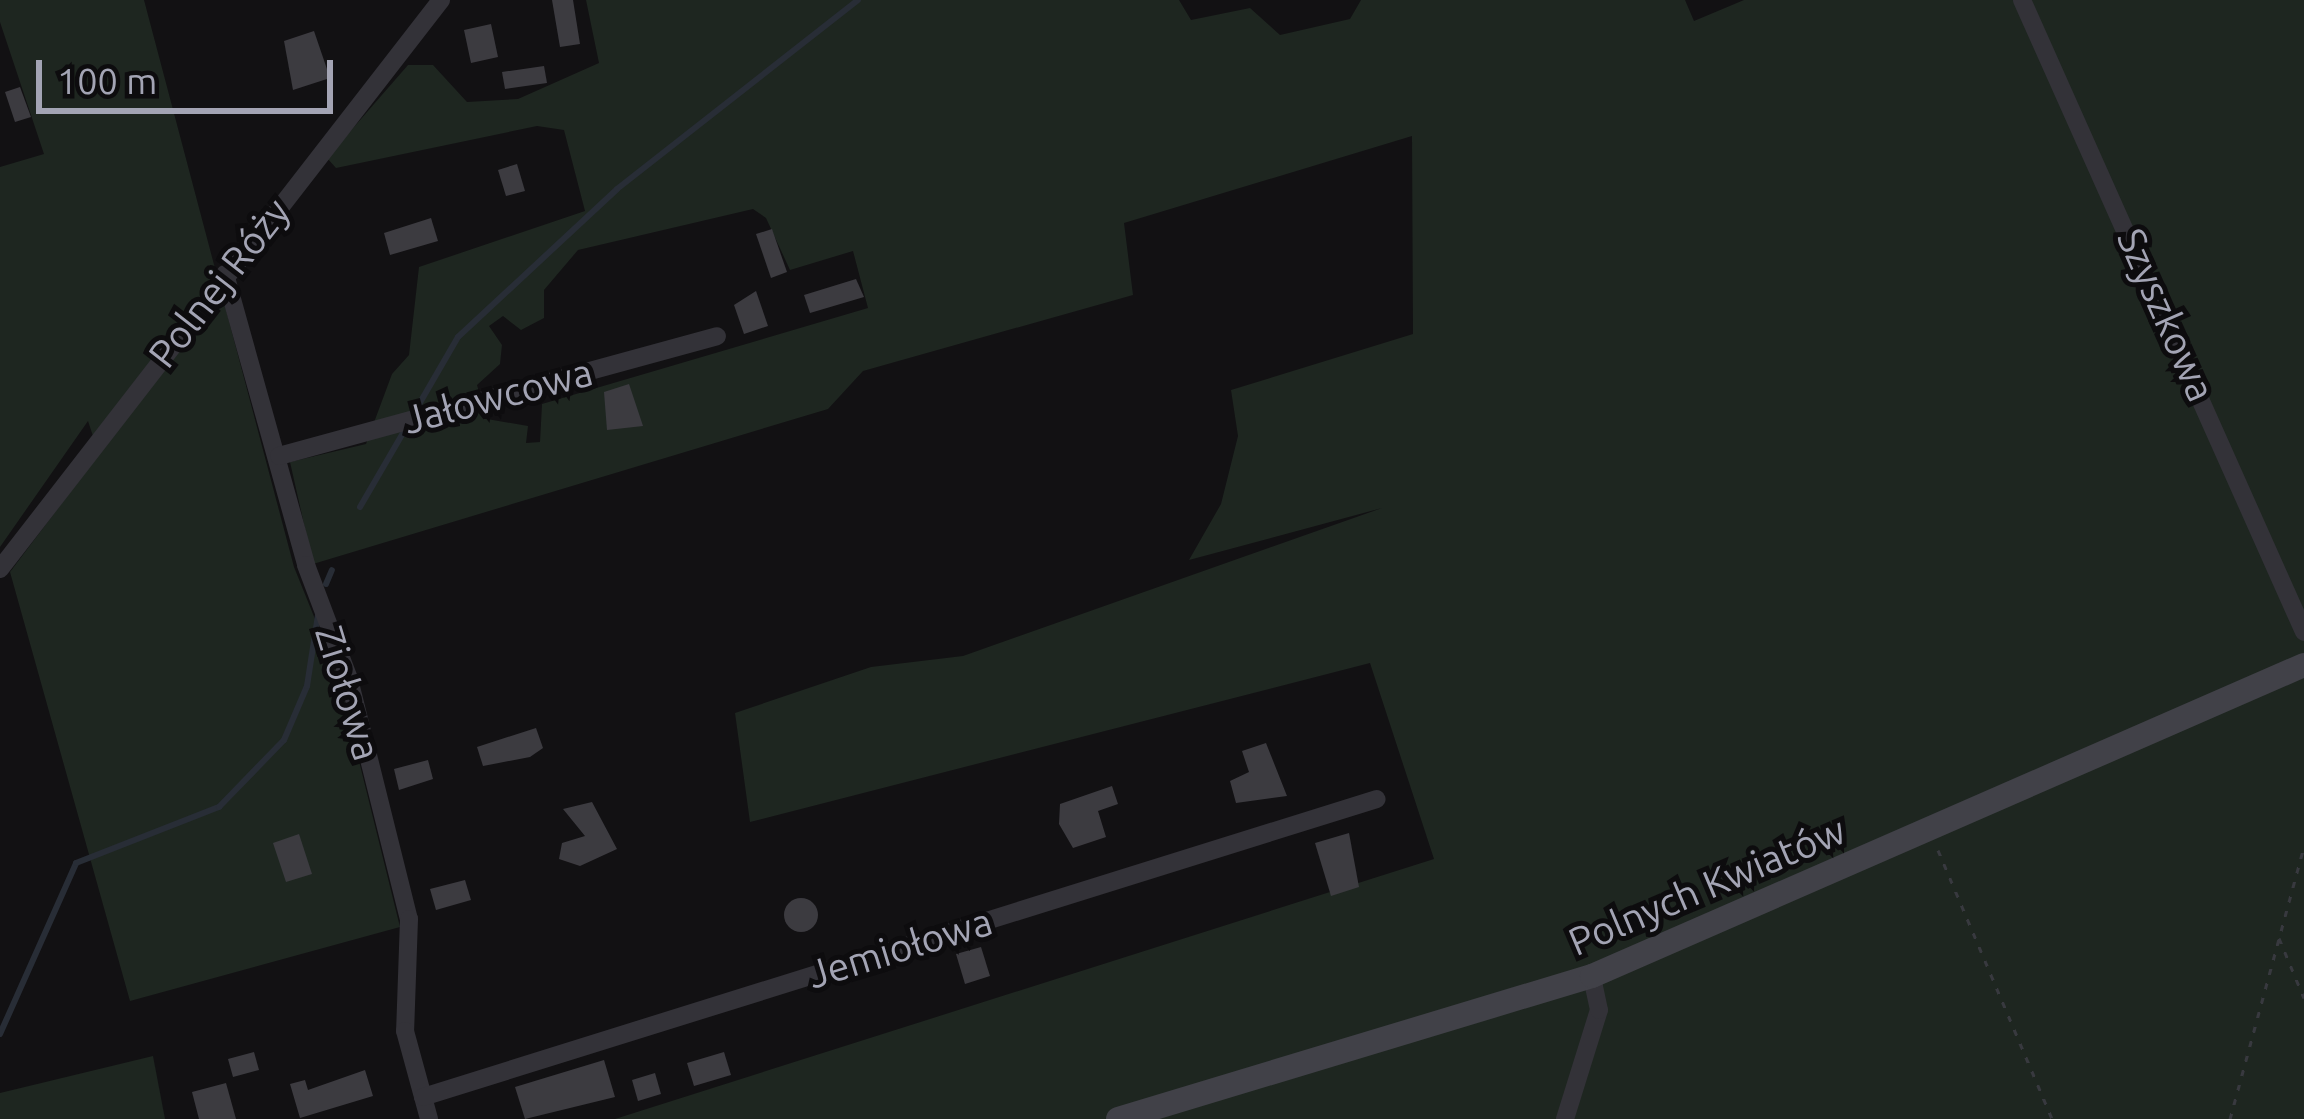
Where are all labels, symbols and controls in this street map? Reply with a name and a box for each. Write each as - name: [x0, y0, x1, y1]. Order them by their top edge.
- scale bar: [42, 36, 339, 110]
- text: 100 m: [57, 60, 157, 101]
- street label: Polnej Róży: [138, 189, 300, 377]
- street label: Szyszkowa: [2107, 221, 2225, 409]
- street label: Jałowcowa: [398, 348, 598, 444]
- street label: Ziołowa: [305, 620, 391, 766]
- street label: Polnych Kwiatów: [1561, 807, 1853, 965]
- street label: Jemiołowa: [802, 898, 998, 998]

